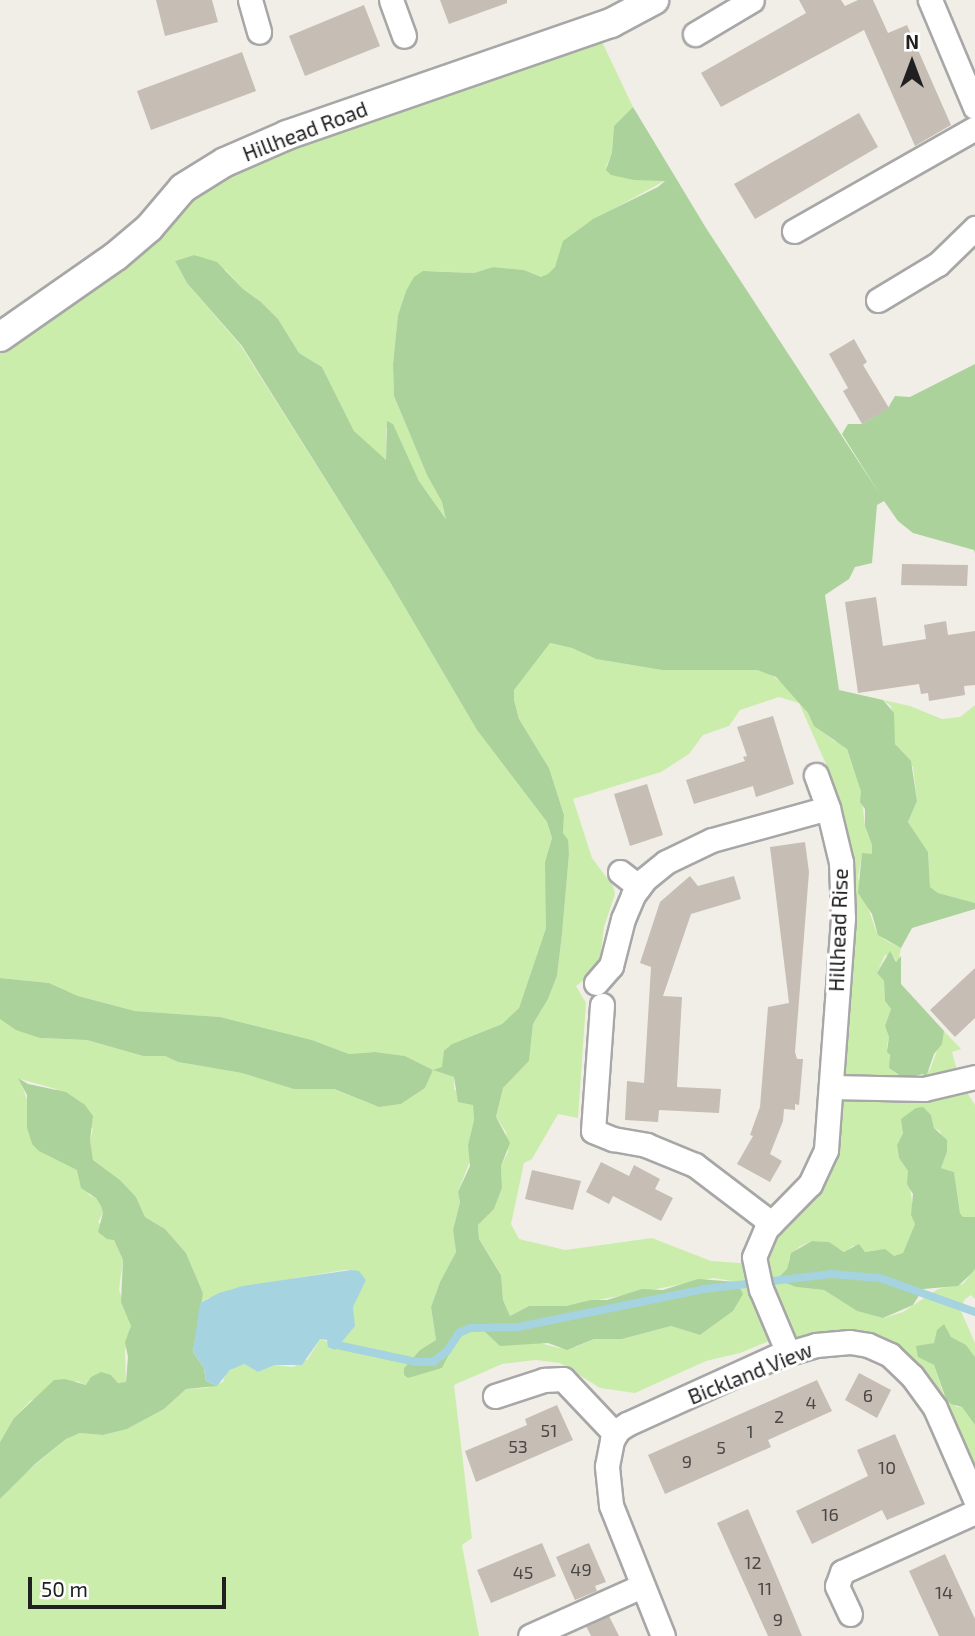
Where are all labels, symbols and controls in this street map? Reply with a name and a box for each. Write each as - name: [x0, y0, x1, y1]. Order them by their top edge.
- north arrow: [877, 28, 947, 98]
- text: N: [905, 30, 919, 53]
- street label: Hillhead Road: [239, 96, 371, 166]
- street label: Hillhead Rise: [823, 868, 853, 992]
- street label: Bickland View: [684, 1337, 816, 1409]
- house number: 6: [863, 1384, 873, 1406]
- house number: 4: [805, 1391, 817, 1413]
- house number: 2: [774, 1405, 784, 1427]
- house number: 51: [541, 1419, 557, 1441]
- house number: 1: [746, 1420, 754, 1442]
- house number: 53: [508, 1435, 528, 1457]
- house number: 5: [716, 1436, 726, 1458]
- house number: 9: [682, 1450, 692, 1472]
- house number: 10: [878, 1456, 896, 1478]
- house number: 16: [821, 1503, 839, 1525]
- house number: 12: [744, 1551, 762, 1573]
- house number: 49: [570, 1558, 592, 1580]
- house number: 45: [513, 1561, 533, 1583]
- scale bar: [32, 1562, 229, 1606]
- text: 50 m: [41, 1576, 88, 1601]
- house number: 11: [758, 1577, 772, 1599]
- house number: 14: [935, 1581, 953, 1603]
- house number: 9: [773, 1608, 783, 1630]

